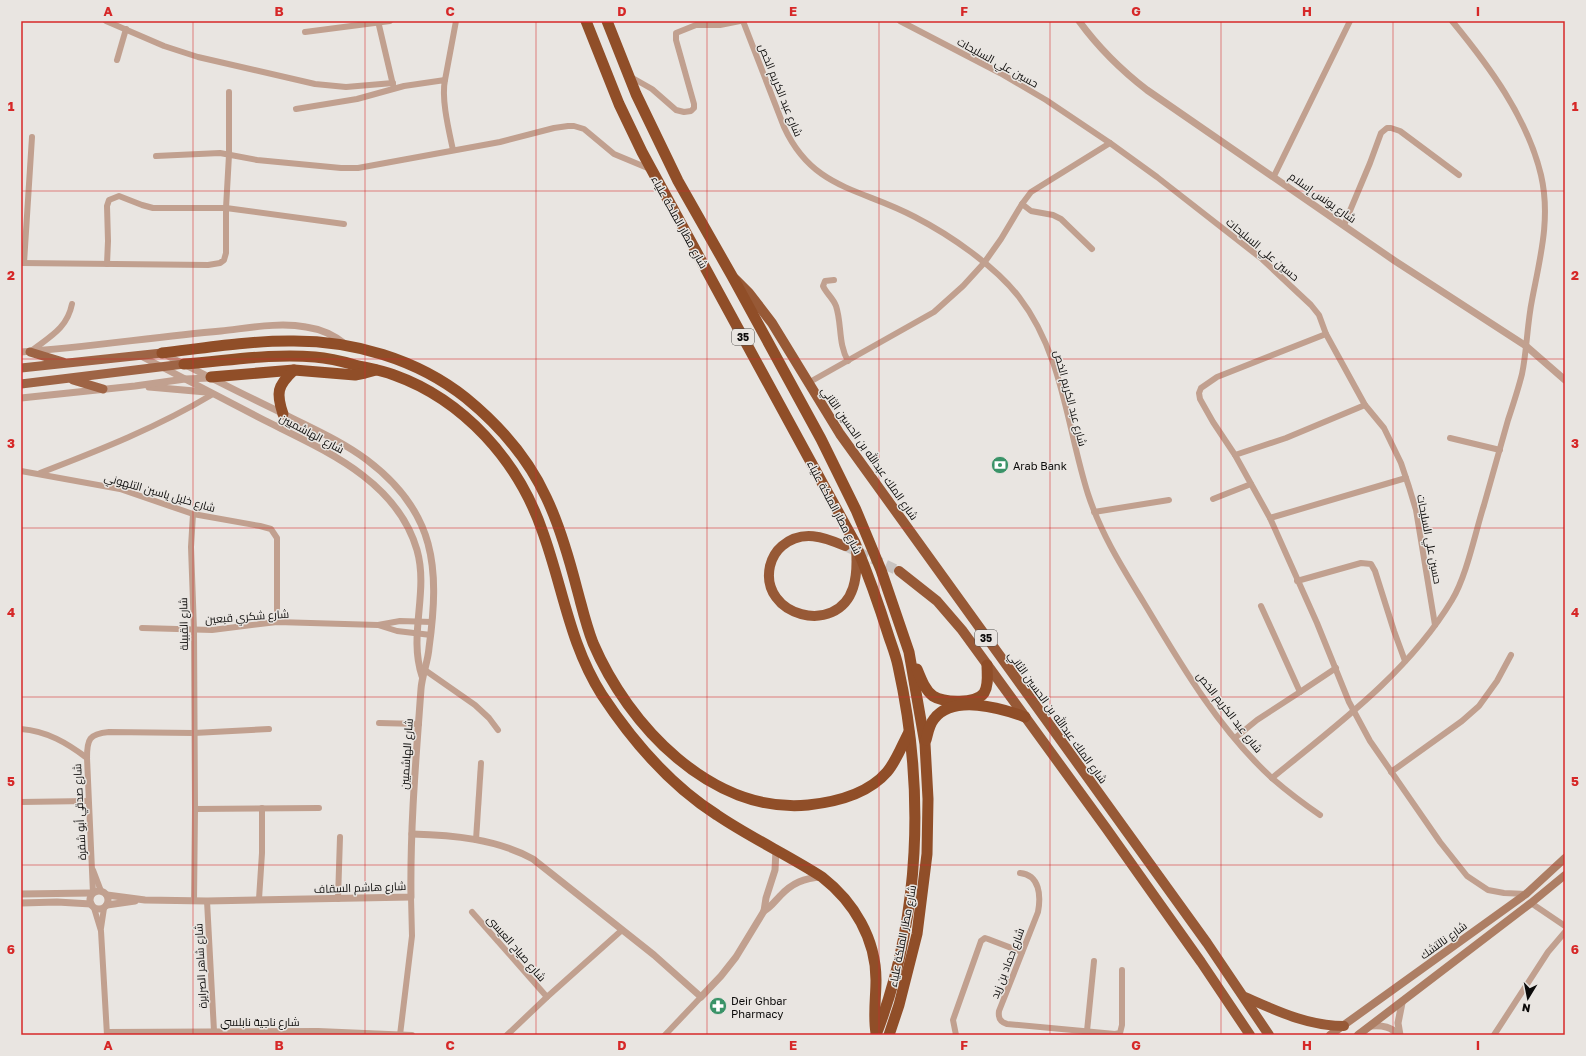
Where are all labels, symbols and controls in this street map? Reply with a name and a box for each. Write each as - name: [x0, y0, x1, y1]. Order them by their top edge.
- text: A: [103, 3, 113, 19]
- text: B: [274, 3, 284, 19]
- text: C: [445, 3, 455, 19]
- text: D: [617, 3, 627, 19]
- text: E: [789, 3, 797, 19]
- text: F: [960, 3, 968, 19]
- text: G: [1131, 3, 1141, 19]
- text: H: [1302, 3, 1312, 19]
- text: I: [1476, 3, 1480, 19]
- street label: حسين علي السليحات: [954, 34, 1041, 92]
- street label: شارع عبد الكريم الخص: [755, 42, 806, 139]
- text: 1: [8, 98, 15, 114]
- text: 1: [1572, 98, 1579, 114]
- street label: شارع يونس إسلام: [1286, 169, 1359, 227]
- street label: شارع مطار الملكة علياء: [647, 173, 711, 271]
- street label: حسين علي السليحات: [1222, 215, 1302, 285]
- text: 2: [7, 267, 15, 283]
- text: 2: [1571, 267, 1579, 283]
- road number: 35: [732, 329, 754, 345]
- street label: شارع عبد الكريم الخص: [1050, 349, 1090, 448]
- street label: شارع الملك عبدالله بن الحسين الثاني: [816, 383, 922, 524]
- street label: شارع الهاشميين: [277, 411, 346, 457]
- text: 3: [7, 435, 15, 451]
- text: 3: [1571, 435, 1579, 451]
- bank icon: Arab Bank: [990, 455, 1010, 475]
- street label: شارع مطار الملكة علياء: [803, 458, 865, 557]
- place label: Arab Bank: [1013, 459, 1067, 472]
- street label: شارع خليل ياسين التلهوني: [102, 470, 217, 517]
- street label: حسين علي السليحات: [1412, 493, 1445, 585]
- street label: شارع القبيلة: [176, 597, 192, 651]
- text: 4: [7, 604, 15, 620]
- text: 4: [1571, 604, 1579, 620]
- street label: شارع شكري قبعين: [205, 607, 290, 628]
- road number: 35: [975, 630, 997, 646]
- street label: شارع الملك عبدالله بن الحسين الثاني: [1003, 648, 1111, 787]
- street label: شارع عبد الكريم الخص: [1193, 669, 1266, 756]
- street label: شارع الهاشميين: [397, 718, 417, 790]
- street label: شارع صدقي أبو شقرة: [70, 763, 91, 861]
- text: 5: [7, 773, 15, 789]
- text: 5: [1571, 773, 1579, 789]
- street label: شارع هاشم السقاف: [314, 879, 406, 897]
- street label: شارع مطار الملكة علياء: [886, 884, 920, 989]
- street label: شارع صياح العيسى: [483, 912, 549, 985]
- street label: شارع نالتشك: [1417, 919, 1470, 963]
- street label: شارع شاهر الصرايرة: [191, 923, 211, 1009]
- street label: شارع حماد بن زيد: [988, 926, 1028, 1001]
- text: 6: [7, 941, 15, 957]
- text: 6: [1571, 941, 1579, 957]
- north arrow: [1508, 978, 1548, 1018]
- place label: Deir Ghbar Pharmacy: [731, 994, 788, 1020]
- pharmacy icon: Deir Ghbar Pharmacy: [708, 996, 728, 1016]
- text: N: [1521, 1001, 1531, 1015]
- street label: شارع ناجية نابلسي: [220, 1015, 300, 1030]
- text: A: [103, 1037, 113, 1053]
- text: B: [274, 1037, 284, 1053]
- text: C: [445, 1037, 455, 1053]
- text: D: [617, 1037, 627, 1053]
- text: E: [789, 1037, 797, 1053]
- text: F: [960, 1037, 968, 1053]
- text: G: [1131, 1037, 1141, 1053]
- text: H: [1302, 1037, 1312, 1053]
- text: I: [1476, 1037, 1480, 1053]

